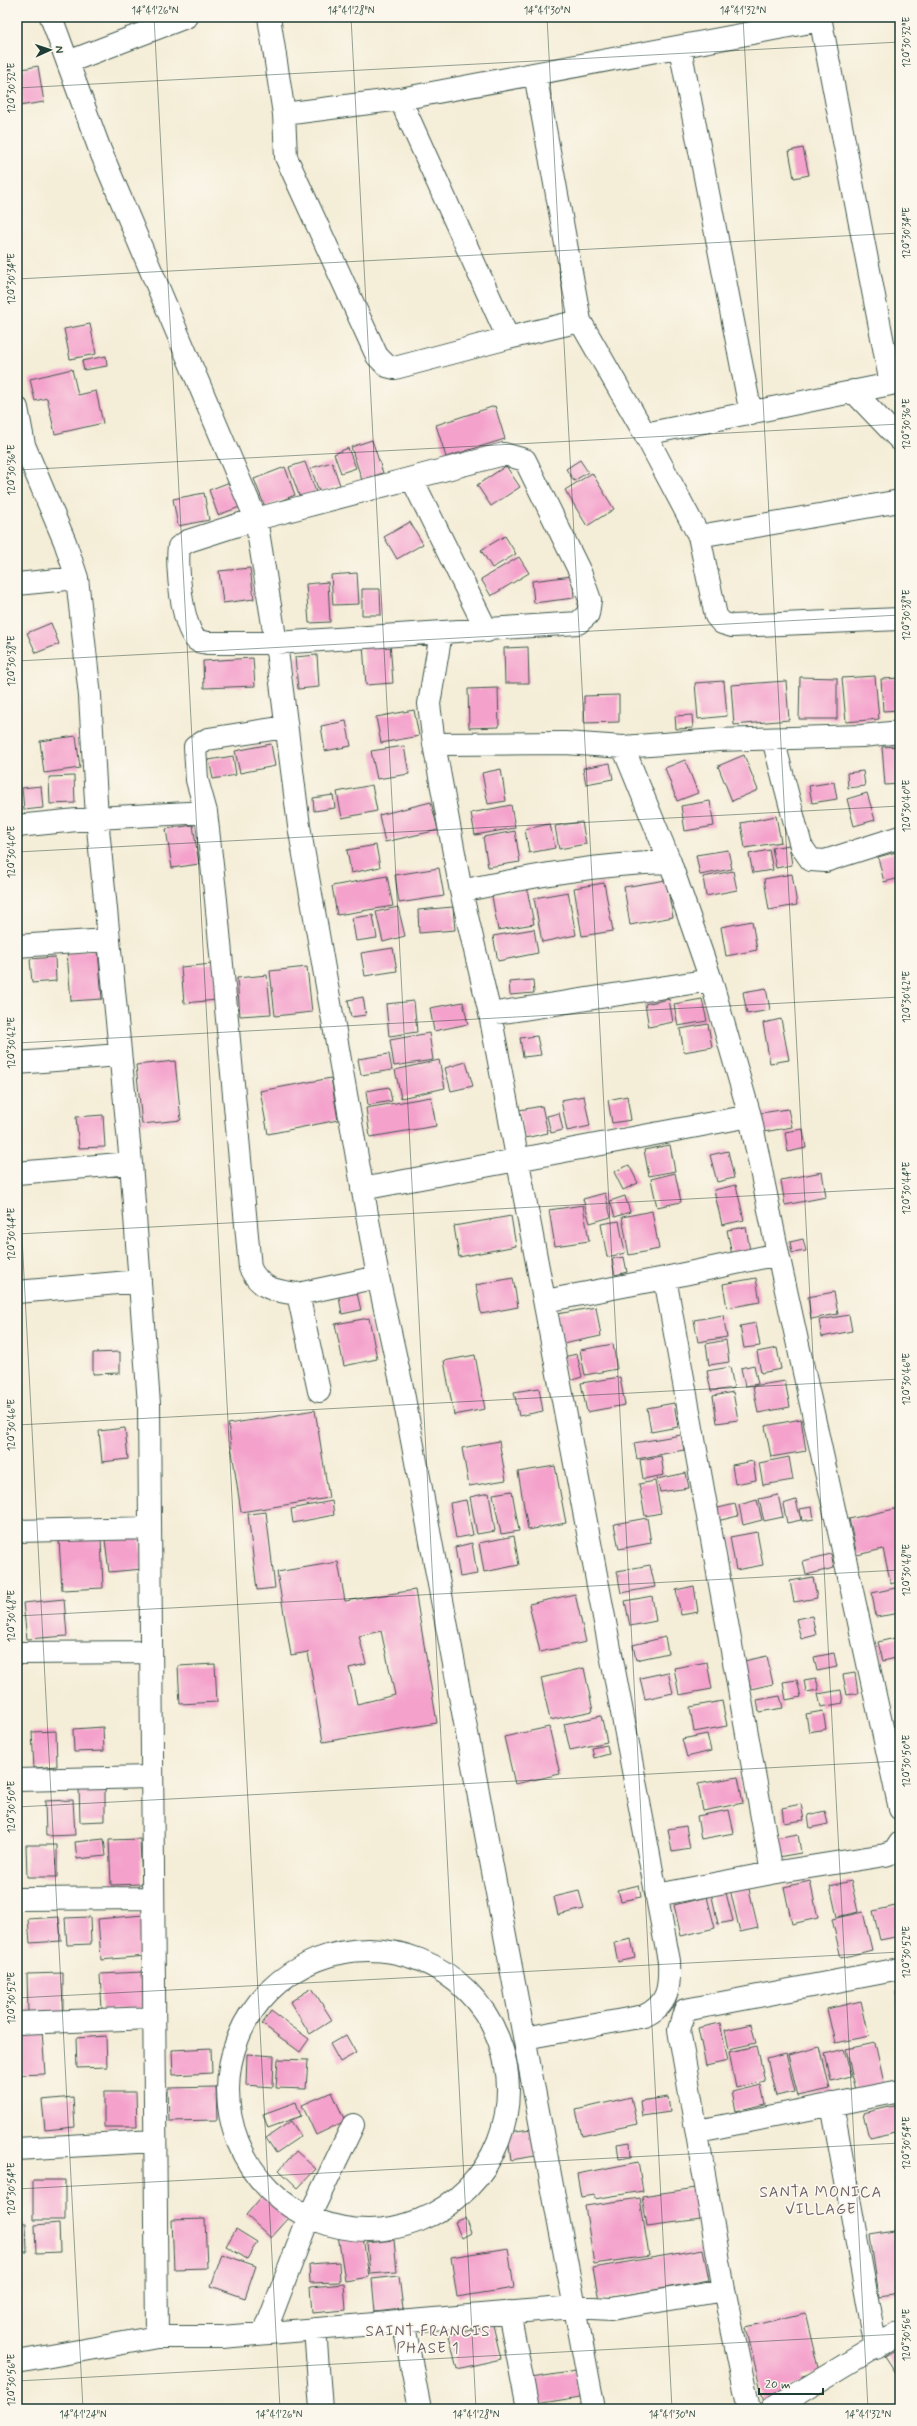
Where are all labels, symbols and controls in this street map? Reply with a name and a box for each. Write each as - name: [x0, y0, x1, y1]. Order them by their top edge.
- text: 14°41'26"N: [132, 4, 179, 18]
- text: 14°41'28"N: [328, 4, 375, 18]
- text: 14°41'30"N: [524, 4, 571, 18]
- text: 14°41'32"N: [720, 4, 766, 18]
- text: 120°30'32"E: [900, 16, 914, 67]
- north arrow: [30, 30, 70, 70]
- text: N: [52, 46, 66, 54]
- text: 120°30'32"E: [5, 62, 19, 113]
- text: 120°30'34"E: [900, 207, 914, 259]
- text: 120°30'34"E: [5, 253, 19, 305]
- text: 120°30'36"E: [900, 398, 914, 450]
- text: 120°30'36"E: [5, 444, 19, 496]
- text: 120°30'38"E: [900, 589, 914, 640]
- text: 120°30'38"E: [5, 635, 19, 686]
- text: 120°30'40"E: [900, 780, 914, 832]
- text: 120°30'40"E: [5, 826, 19, 878]
- text: 120°30'42"E: [900, 971, 914, 1023]
- text: 120°30'42"E: [5, 1017, 19, 1069]
- text: 120°30'44"E: [900, 1161, 914, 1214]
- text: 120°30'44"E: [5, 1207, 19, 1260]
- text: 120°30'46"E: [900, 1353, 914, 1405]
- text: 120°30'46"E: [5, 1399, 19, 1451]
- text: 120°30'48"E: [900, 1544, 914, 1596]
- text: 120°30'48"E: [5, 1590, 19, 1642]
- text: 120°30'50"E: [900, 1734, 914, 1787]
- text: 120°30'50"E: [5, 1780, 19, 1833]
- text: 120°30'52"E: [900, 1926, 914, 1978]
- text: 120°30'52"E: [5, 1972, 19, 2024]
- text: 120°30'54"E: [900, 2116, 914, 2170]
- text: 120°30'54"E: [5, 2162, 19, 2216]
- district label: SANTA MONICA VILLAGE: [760, 2183, 882, 2220]
- text: 120°30'56"E: [900, 2309, 914, 2361]
- district label: SAINT FRANCIS PHASE 1: [365, 2322, 491, 2359]
- text: 120°30'56"E: [5, 2354, 19, 2406]
- scale bar: [759, 2370, 823, 2396]
- text: 20 m: [765, 2377, 791, 2393]
- text: 14°41'24"N: [59, 2408, 107, 2422]
- text: 14°41'26"N: [256, 2408, 303, 2422]
- text: 14°41'28"N: [453, 2408, 500, 2422]
- text: 14°41'30"N: [649, 2408, 696, 2422]
- text: 14°41'32"N: [845, 2408, 891, 2422]

